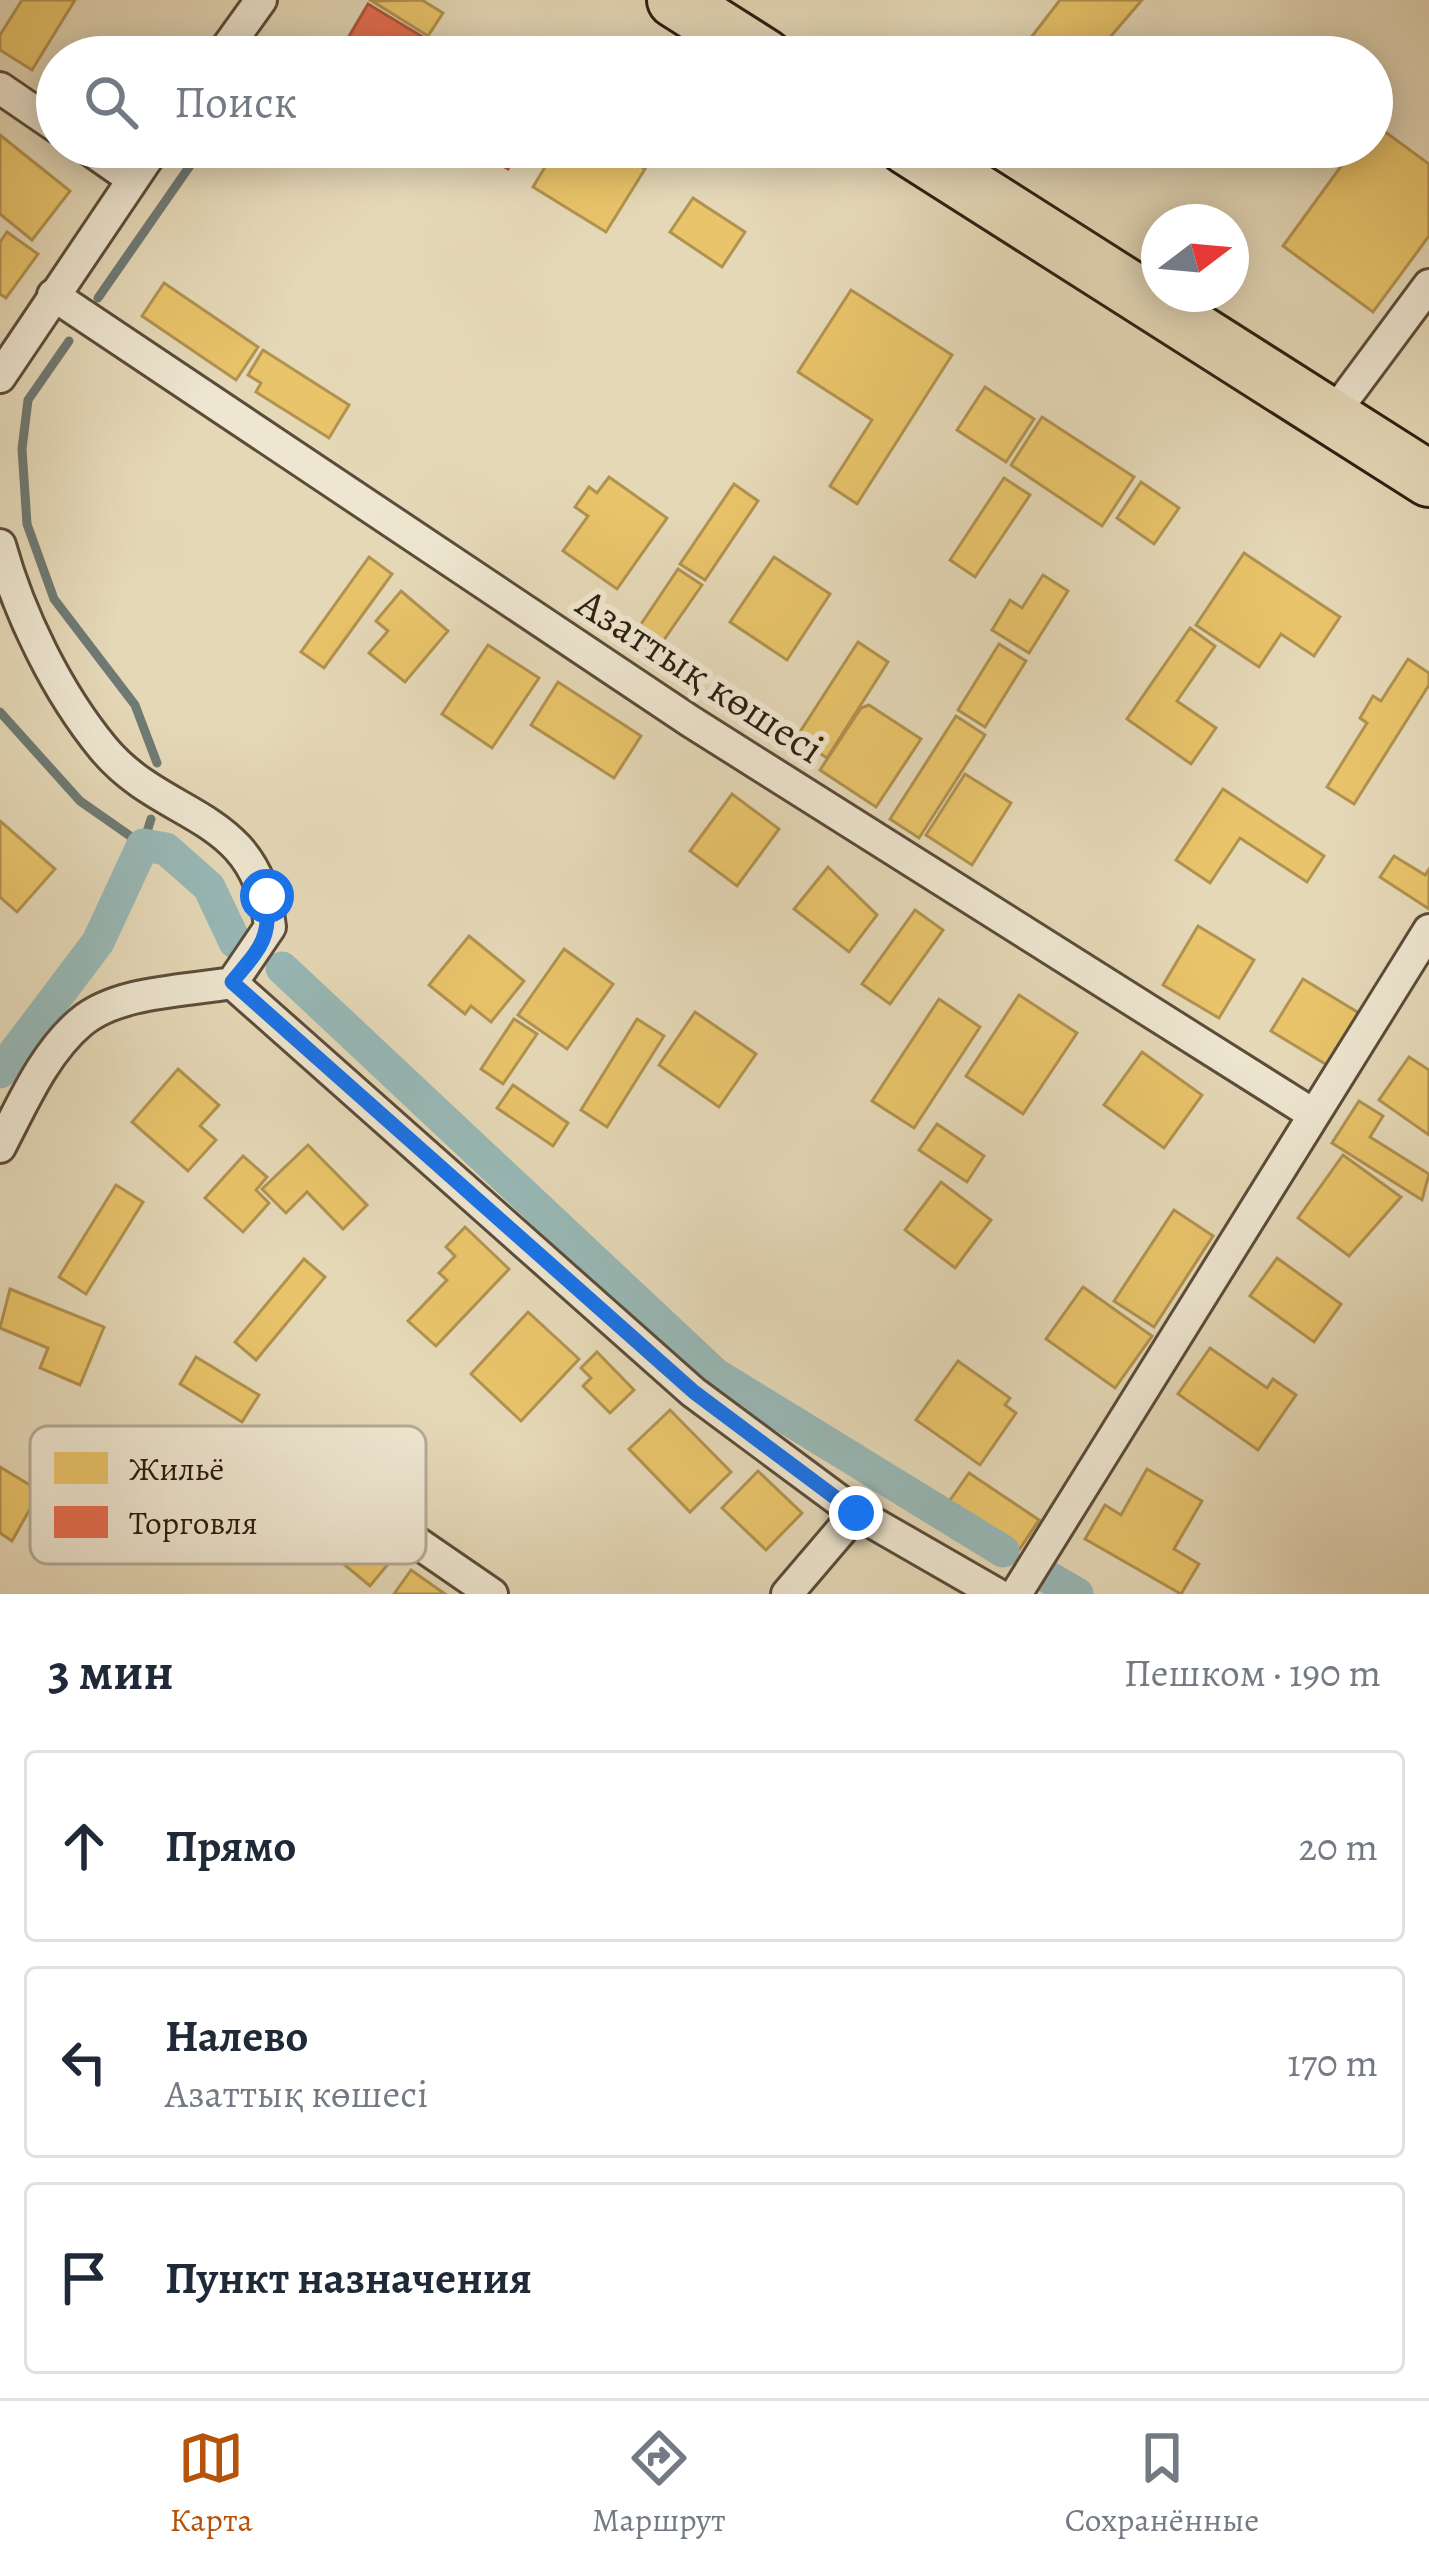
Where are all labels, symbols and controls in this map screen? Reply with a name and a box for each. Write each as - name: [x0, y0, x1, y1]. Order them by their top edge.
- search box: [36, 36, 1393, 168]
- icon: search: [78, 69, 144, 135]
- text: Поиск: [174, 71, 297, 133]
- north arrow: [1141, 204, 1249, 312]
- street label: Азаттық көшесі: [566, 574, 835, 777]
- route start: [240, 869, 294, 923]
- legend: [30, 1426, 426, 1564]
- text: Жильё: [129, 1446, 224, 1491]
- route end: [829, 1486, 883, 1540]
- text: Торговля: [129, 1500, 258, 1545]
- text: 3 мин: [48, 1637, 174, 1707]
- text: Пешком · 190 m: [1124, 1646, 1381, 1699]
- icon: ahead: [51, 1813, 117, 1879]
- text: Прямо: [165, 1815, 296, 1877]
- text: 20 m: [1299, 1820, 1378, 1873]
- text: Налево: [165, 2005, 308, 2067]
- icon: left: [51, 2029, 117, 2095]
- text: 170 m: [1287, 2036, 1378, 2089]
- text: Азаттық көшесі: [165, 2067, 428, 2120]
- icon: arrive: [51, 2245, 117, 2311]
- text: Пункт назначения: [165, 2247, 532, 2309]
- tab: Карта: [170, 2425, 253, 2542]
- tab: Маршрут: [592, 2425, 726, 2542]
- tab: Сохранённые: [1065, 2425, 1259, 2542]

